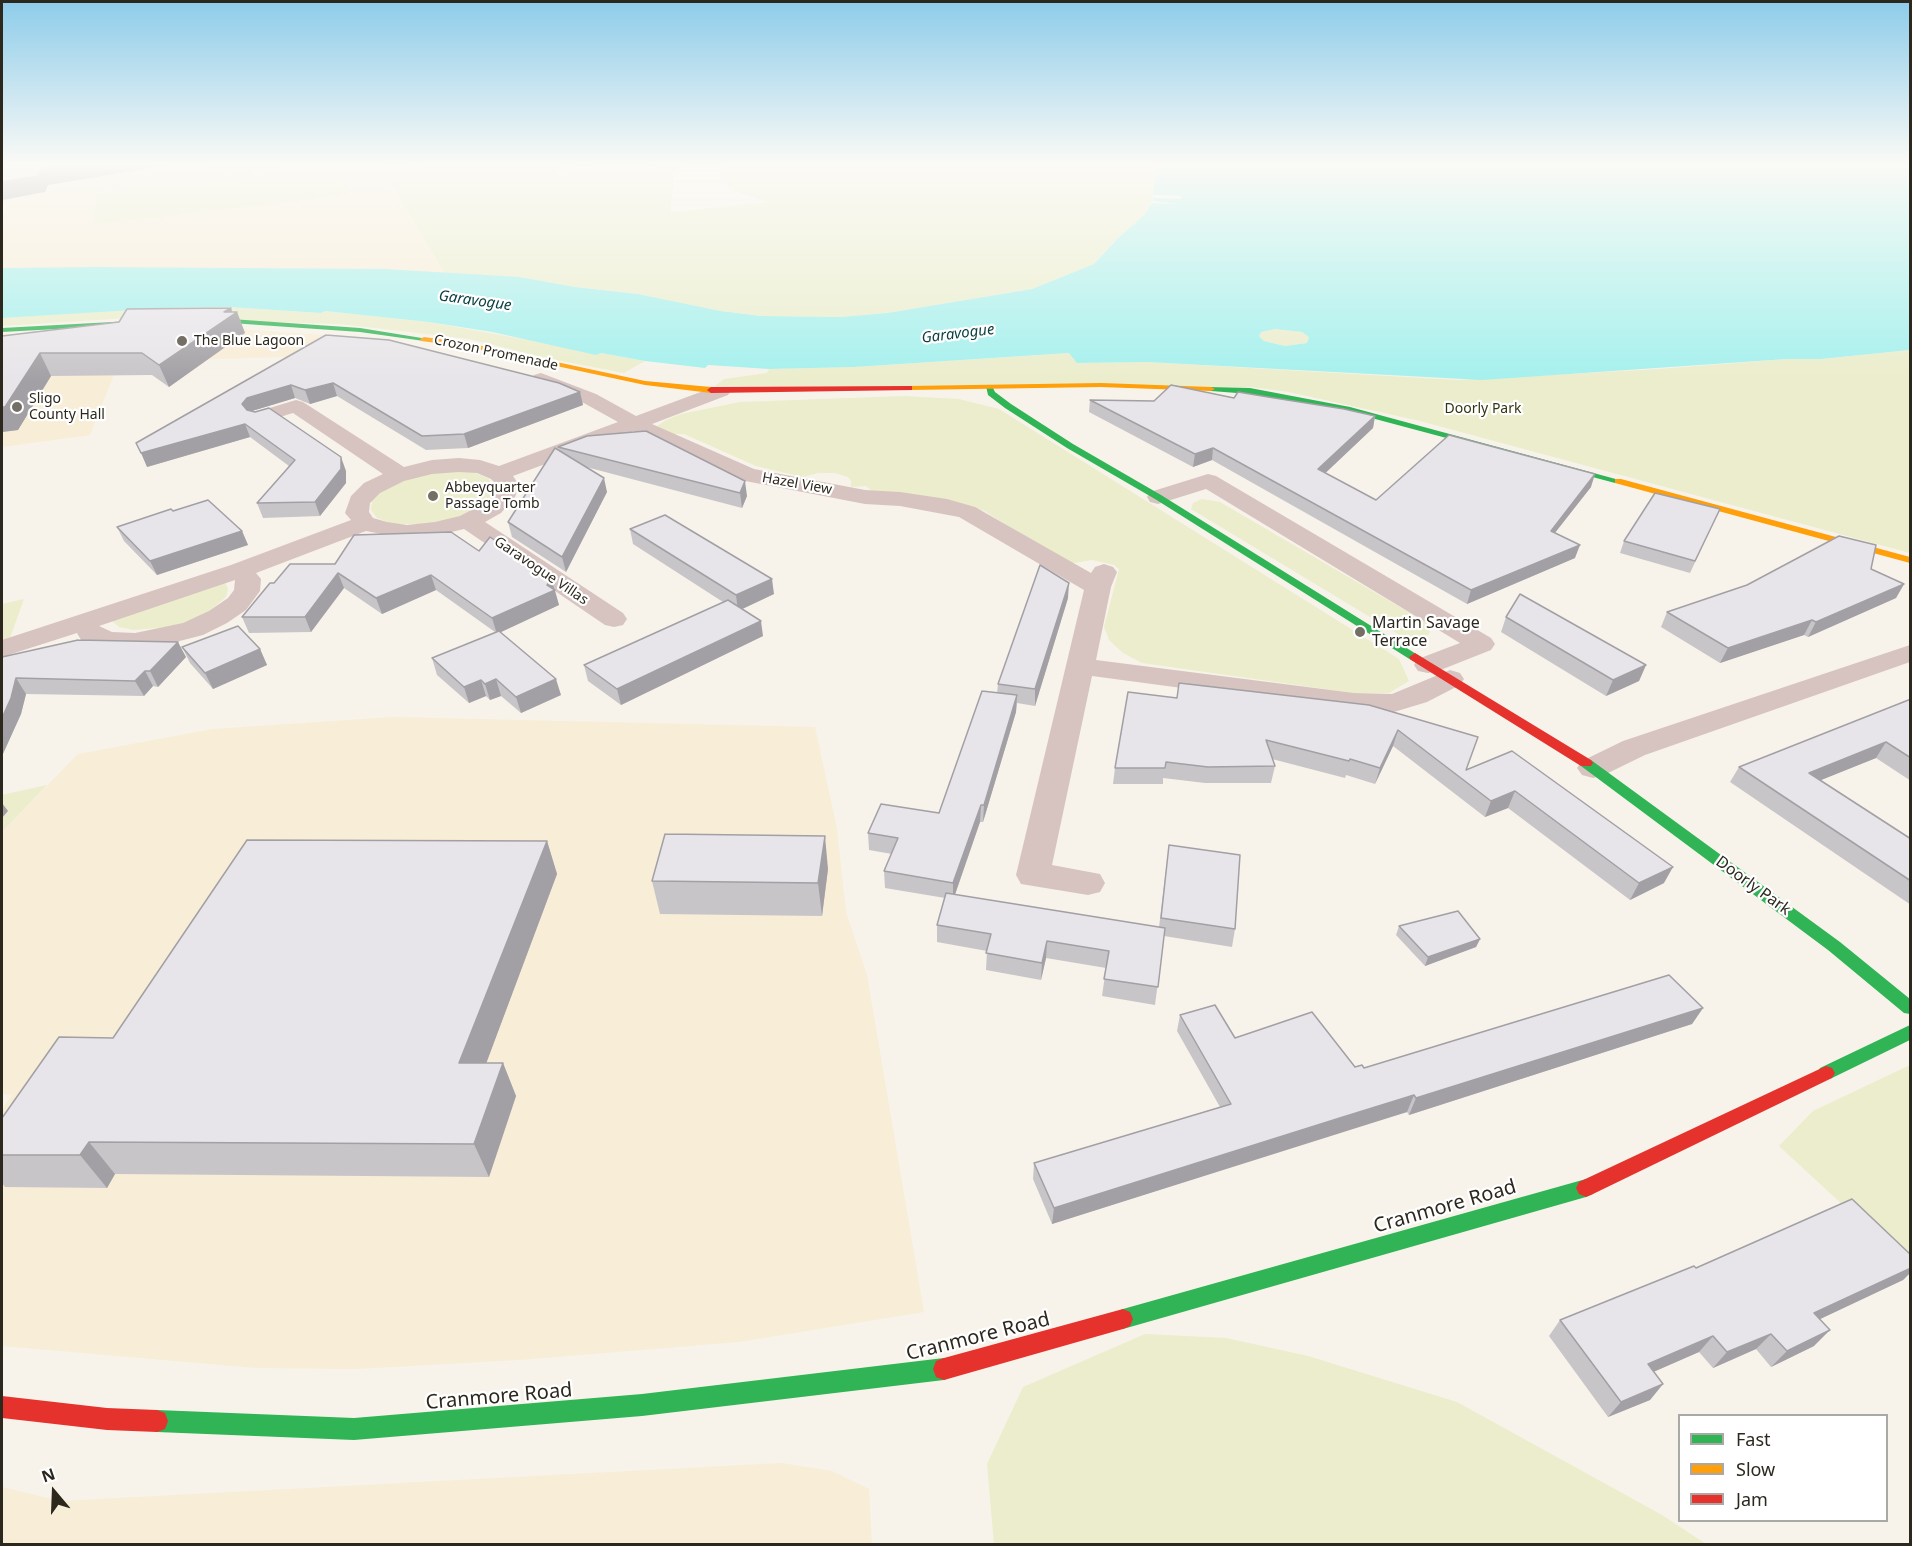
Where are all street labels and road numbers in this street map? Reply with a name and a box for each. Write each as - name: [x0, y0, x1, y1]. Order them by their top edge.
- street label: Crozon Promenade: [432, 332, 560, 374]
- street label: Hazel View: [761, 470, 833, 498]
- street label: Garavogue Villas: [491, 533, 591, 609]
- street label: Doorly Park: [1712, 852, 1794, 920]
- street label: Cranmore Road: [1371, 1175, 1519, 1239]
- street label: Cranmore Road: [904, 1308, 1052, 1366]
- street label: Cranmore Road: [425, 1379, 573, 1415]

